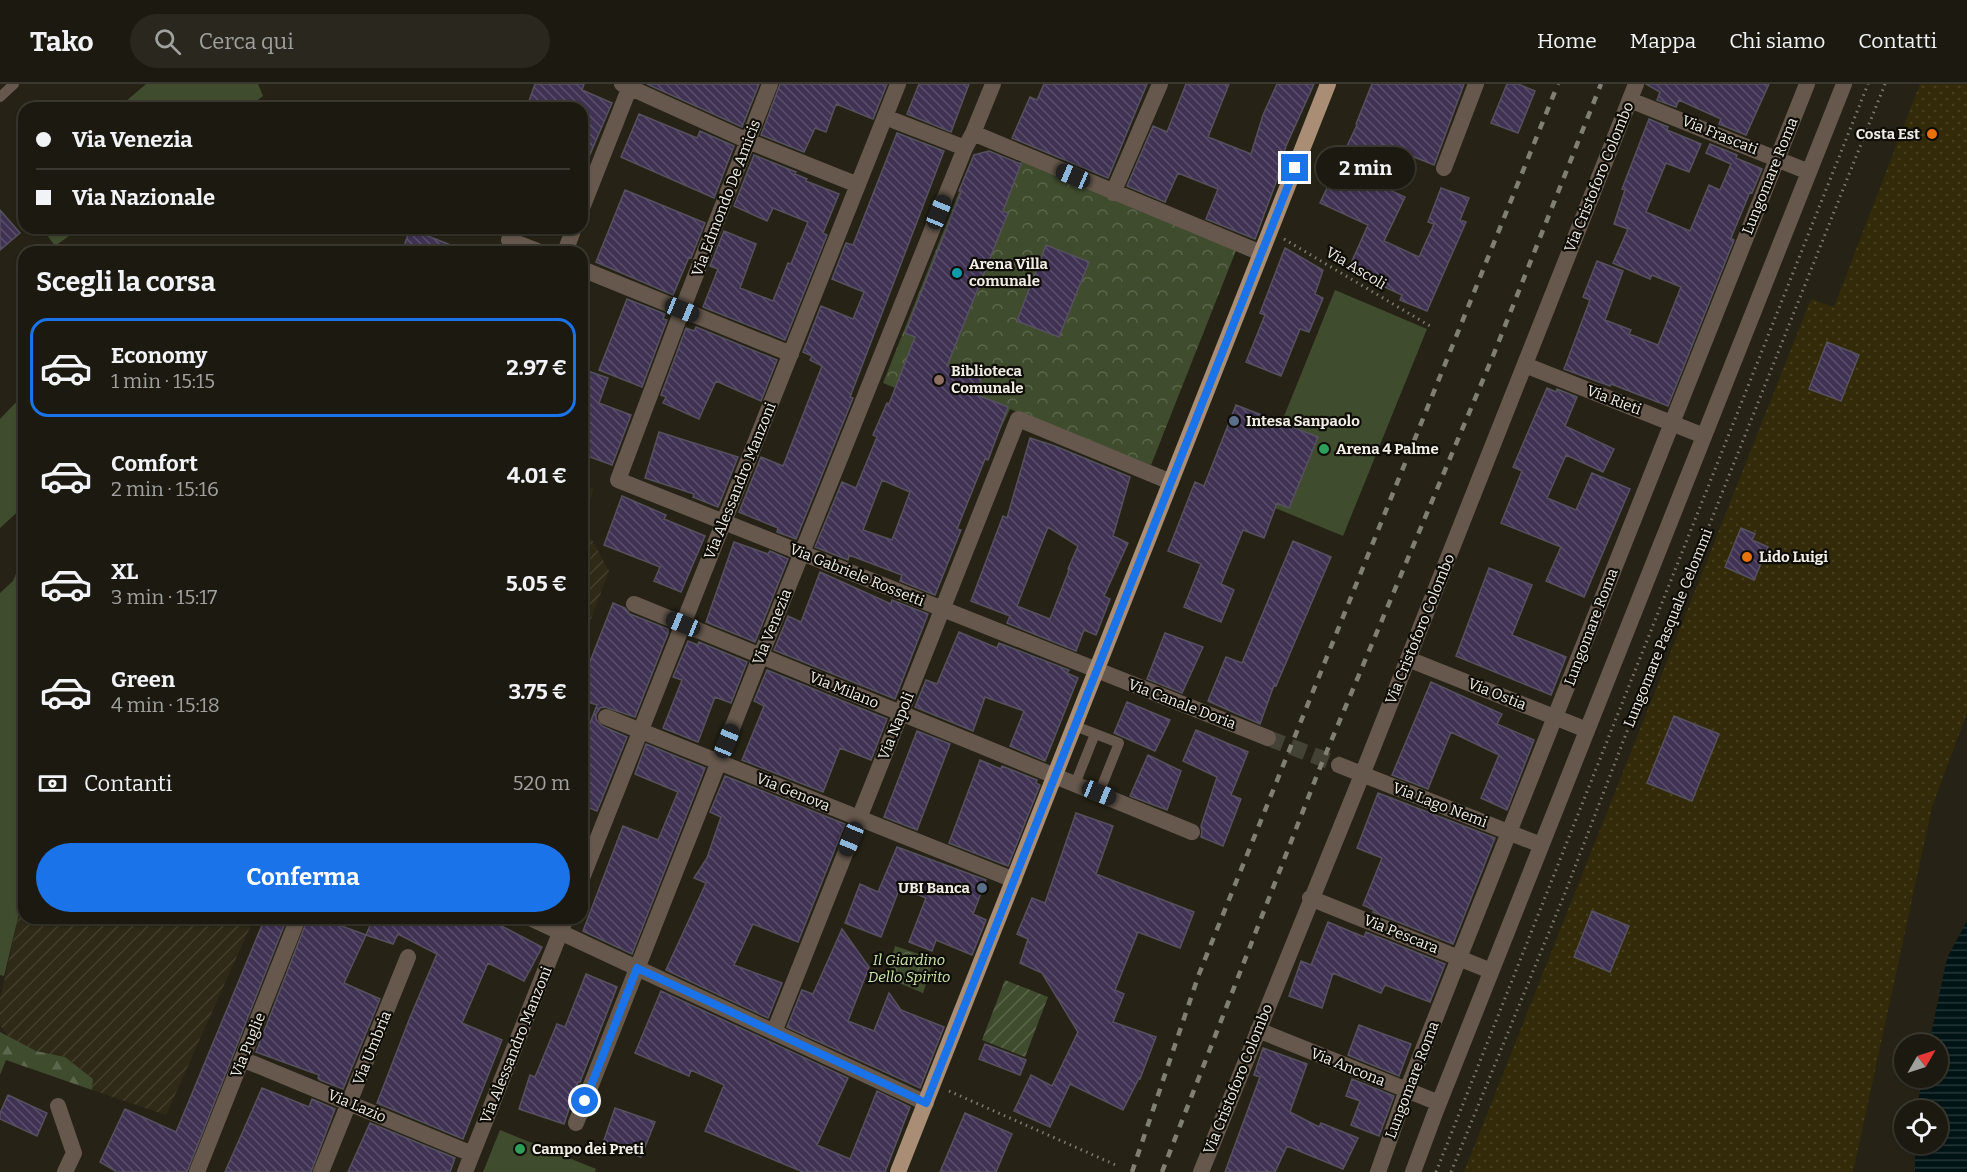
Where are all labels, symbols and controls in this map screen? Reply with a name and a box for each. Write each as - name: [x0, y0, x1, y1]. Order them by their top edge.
- search box: [130, 14, 550, 68]
- text: Tako: [30, 25, 94, 58]
- icon: search: [151, 25, 184, 58]
- text: Cerca qui: [199, 28, 294, 55]
- text: Home: [1537, 28, 1597, 54]
- text: Mappa: [1630, 28, 1696, 54]
- text: Chi siamo: [1729, 28, 1825, 54]
- text: Contatti: [1858, 28, 1937, 54]
- street label: Via Cristoforo Colombo: [1561, 99, 1637, 255]
- street label: Via Frascati: [1679, 112, 1761, 159]
- street label: Lungomare Roma: [1738, 115, 1802, 237]
- street label: Via Edmondo De Amicis: [688, 117, 764, 279]
- place label: Costa Est: [1856, 125, 1920, 143]
- text: Via Venezia: [72, 126, 193, 153]
- marker: Costa Est: [1925, 127, 1939, 141]
- callout: 2 min: [1316, 147, 1415, 189]
- route end: [1281, 154, 1308, 181]
- text: 2 min: [1339, 156, 1392, 180]
- car: [1053, 161, 1093, 191]
- text: Via Nazionale: [72, 184, 215, 211]
- car: [924, 192, 954, 232]
- street label: Via Ascoli: [1322, 243, 1390, 293]
- place label: Arena Villa comunale: [969, 255, 1048, 290]
- text: Scegli la corsa: [36, 266, 216, 298]
- marker: Arena Villa comunale: [950, 266, 964, 280]
- car: [662, 295, 702, 325]
- icon: car: [39, 341, 93, 395]
- text: Economy: [111, 342, 207, 369]
- text: 2.97 €: [506, 354, 567, 381]
- place label: Biblioteca Comunale: [951, 362, 1024, 397]
- text: 1 min · 15:15: [111, 369, 215, 393]
- marker: Biblioteca Comunale: [932, 373, 946, 387]
- street label: Via Rieti: [1584, 381, 1645, 419]
- street label: Via Alessandro Manzoni: [700, 399, 780, 562]
- place label: Intesa Sanpaolo: [1246, 412, 1360, 430]
- marker: Intesa Sanpaolo: [1227, 414, 1241, 428]
- place label: Arena 4 Palme: [1336, 440, 1439, 458]
- marker: Arena 4 Palme: [1317, 442, 1331, 456]
- icon: car: [39, 449, 93, 503]
- text: Comfort: [111, 450, 198, 477]
- text: 4.01 €: [507, 462, 567, 489]
- text: 2 min · 15:16: [111, 477, 219, 501]
- street label: Lungomare Pasquale Celommi: [1620, 525, 1716, 730]
- street label: Via Gabriele Rossetti: [787, 540, 927, 610]
- place label: Lido Luigi: [1759, 548, 1828, 566]
- marker: Lido Luigi: [1740, 550, 1754, 564]
- street label: Via Cristoforo Colombo: [1382, 551, 1458, 707]
- icon: car: [39, 557, 93, 611]
- text: XL: [111, 558, 138, 585]
- street label: Lungomare Roma: [1560, 566, 1622, 688]
- text: 5.05 €: [506, 570, 567, 597]
- text: 3 min · 15:17: [111, 585, 217, 609]
- street label: Via Venezia: [749, 586, 795, 668]
- car: [663, 609, 703, 639]
- icon: car: [39, 665, 93, 719]
- text: Green: [111, 666, 175, 693]
- street label: Via Milano: [807, 668, 881, 712]
- street label: Via Ostia: [1465, 674, 1529, 714]
- street label: Via Canale Doria: [1125, 675, 1239, 733]
- text: 3.75 €: [508, 678, 567, 705]
- street label: Via Napoli: [874, 689, 918, 762]
- text: 4 min · 15:18: [111, 693, 220, 717]
- car: [712, 721, 742, 761]
- icon: cash: [36, 767, 69, 800]
- street label: Via Genova: [753, 769, 833, 815]
- text: Contanti: [84, 770, 172, 797]
- text: 520 m: [513, 771, 570, 795]
- car: [1079, 778, 1119, 808]
- street label: Via Lago Nemi: [1390, 779, 1490, 831]
- car: [836, 819, 866, 859]
- button: Conferma: [36, 843, 570, 912]
- place label: UBI Banca: [898, 879, 971, 897]
- marker: UBI Banca: [975, 881, 989, 895]
- street label: Via Pescara: [1361, 911, 1441, 957]
- park label: Il Giardino Dello Spirito: [868, 951, 950, 986]
- street label: Via Alessandro Manzoni: [476, 963, 556, 1126]
- street label: Via Cristoforo Colombo: [1200, 1001, 1276, 1157]
- street label: Via Umbria: [349, 1008, 395, 1088]
- street label: Via Puglie: [227, 1010, 269, 1080]
- street label: Lungomare Roma: [1381, 1019, 1443, 1141]
- north arrow: [1894, 1034, 1948, 1088]
- map controls: [1894, 1034, 1948, 1154]
- street label: Via Ancona: [1308, 1044, 1388, 1090]
- street label: Via Lazio: [325, 1086, 389, 1126]
- route start: [571, 1087, 598, 1114]
- button: locate: [1894, 1100, 1948, 1154]
- place label: Campo dei Preti: [532, 1140, 644, 1158]
- marker: Campo dei Preti: [513, 1142, 527, 1156]

